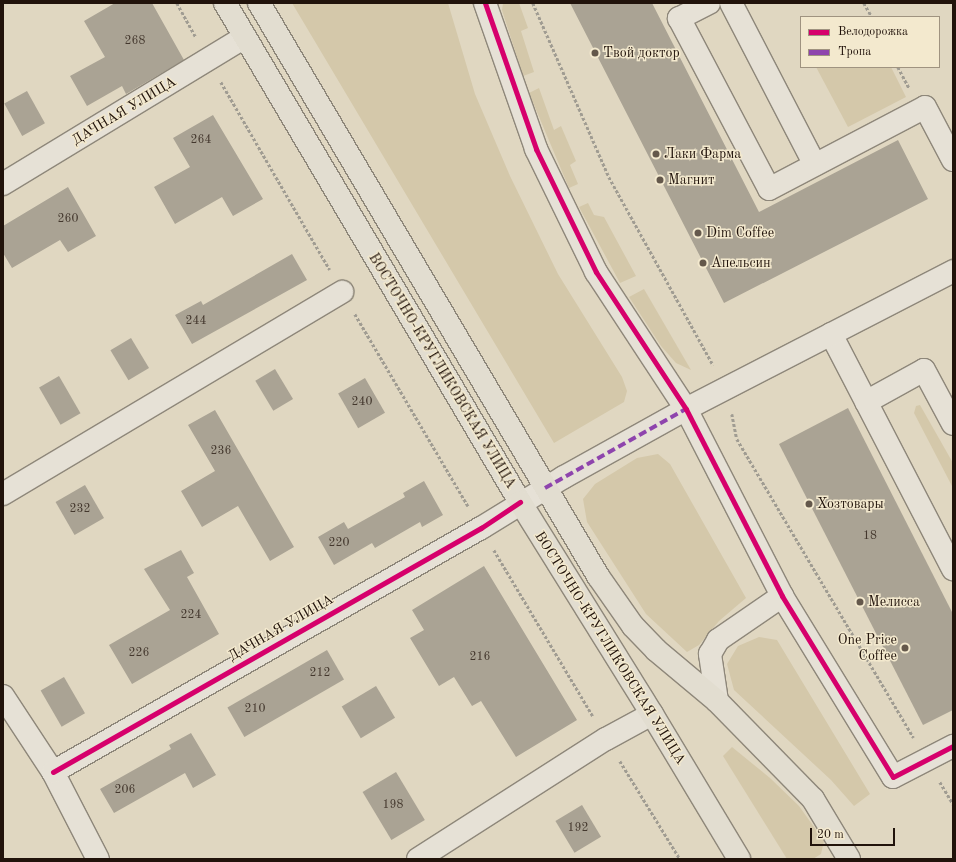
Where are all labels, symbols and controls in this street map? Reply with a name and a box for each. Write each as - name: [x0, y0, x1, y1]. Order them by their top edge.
- legend: [800, 16, 940, 68]
- text: Велодорожка: [838, 26, 908, 38]
- house number: 268: [125, 35, 145, 49]
- place label: Твой доктор: [603, 45, 680, 61]
- text: Тропа: [838, 46, 871, 58]
- marker: Твой доктор: [590, 48, 600, 58]
- street label: ДАЧНАЯ УЛИЦА: [69, 73, 179, 149]
- house number: 264: [191, 134, 211, 148]
- place label: Лаки Фарма: [664, 146, 741, 162]
- marker: Лаки Фарма: [651, 149, 661, 159]
- place label: Магнит: [668, 172, 715, 188]
- marker: Магнит: [655, 175, 665, 185]
- house number: 260: [58, 213, 78, 227]
- place label: Dim Coffee: [706, 225, 774, 241]
- marker: Dim Coffee: [693, 228, 703, 238]
- street label: ВОСТОЧНО-КРУГЛИКОВСКАЯ УЛИЦА: [365, 250, 519, 492]
- place label: Апельсин: [711, 255, 771, 271]
- marker: Апельсин: [698, 258, 708, 268]
- house number: 244: [186, 315, 206, 329]
- house number: 240: [352, 396, 372, 410]
- house number: 236: [211, 445, 231, 459]
- place label: Хозтовары: [817, 496, 884, 512]
- marker: Хозтовары: [804, 499, 814, 509]
- house number: 232: [70, 503, 90, 517]
- street label: ВОСТОЧНО-КРУГЛИКОВСКАЯ УЛИЦА: [531, 528, 689, 768]
- house number: 18: [863, 530, 877, 544]
- house number: 220: [329, 537, 349, 551]
- street label: ДАЧНАЯ УЛИЦА: [225, 591, 337, 665]
- place label: Мелисса: [868, 594, 920, 610]
- marker: Мелисса: [855, 597, 865, 607]
- house number: 224: [181, 609, 201, 623]
- place label: One Price Coffee: [838, 632, 897, 664]
- marker: One Price Coffee: [900, 643, 910, 653]
- house number: 226: [129, 647, 149, 661]
- house number: 216: [470, 651, 490, 665]
- house number: 212: [310, 667, 330, 681]
- house number: 210: [245, 703, 265, 717]
- house number: 206: [115, 784, 135, 798]
- house number: 198: [383, 799, 403, 813]
- scale bar: [812, 820, 897, 846]
- house number: 192: [568, 822, 588, 836]
- text: 20 m: [817, 829, 844, 841]

